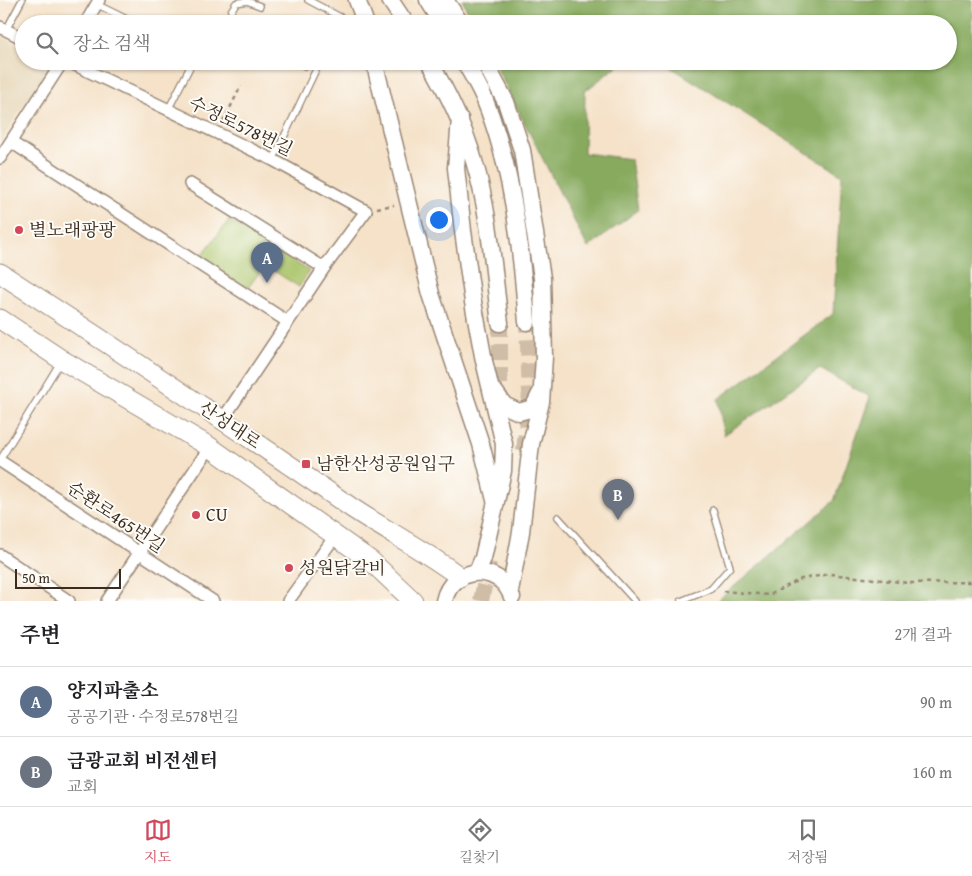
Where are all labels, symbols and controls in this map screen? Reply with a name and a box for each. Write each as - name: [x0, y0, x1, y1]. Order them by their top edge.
- search box: [15, 15, 957, 70]
- icon: search: [33, 29, 61, 57]
- text: 장소 검색: [73, 29, 151, 57]
- street label: 수정로578번길: [185, 89, 298, 162]
- your location: [426, 207, 452, 233]
- place label: 별노래팡팡: [29, 216, 117, 243]
- marker: 별노래팡팡: [13, 224, 25, 236]
- pin: A: [251, 242, 283, 283]
- street label: 산성대로: [194, 394, 267, 455]
- place label: 남한산성공원입구: [316, 450, 455, 477]
- marker: 남한산성공원입구: [300, 458, 312, 470]
- street label: 순환로465번길: [62, 474, 171, 559]
- pin: B: [602, 479, 634, 520]
- place label: CU: [206, 501, 228, 528]
- marker: CU: [190, 509, 202, 521]
- place label: 성원닭갈비: [299, 554, 386, 581]
- marker: 성원닭갈비: [283, 562, 295, 574]
- scale bar: [15, 566, 121, 589]
- text: 50 m: [22, 568, 50, 588]
- text: 주변: [20, 619, 61, 650]
- text: 2개 결과: [894, 622, 952, 646]
- text: 양지파출소: [67, 676, 159, 704]
- text: A: [31, 690, 41, 714]
- text: 90 m: [920, 690, 952, 714]
- text: 공공기관 · 수정로578번길: [67, 704, 239, 728]
- text: 금광교회 비전센터: [67, 746, 218, 774]
- text: B: [31, 760, 41, 784]
- text: 160 m: [912, 760, 952, 784]
- text: 교회: [67, 774, 98, 798]
- tab: 지도: [144, 816, 172, 867]
- tab: 길찾기: [459, 816, 500, 867]
- tab: 저장됨: [788, 816, 828, 867]

